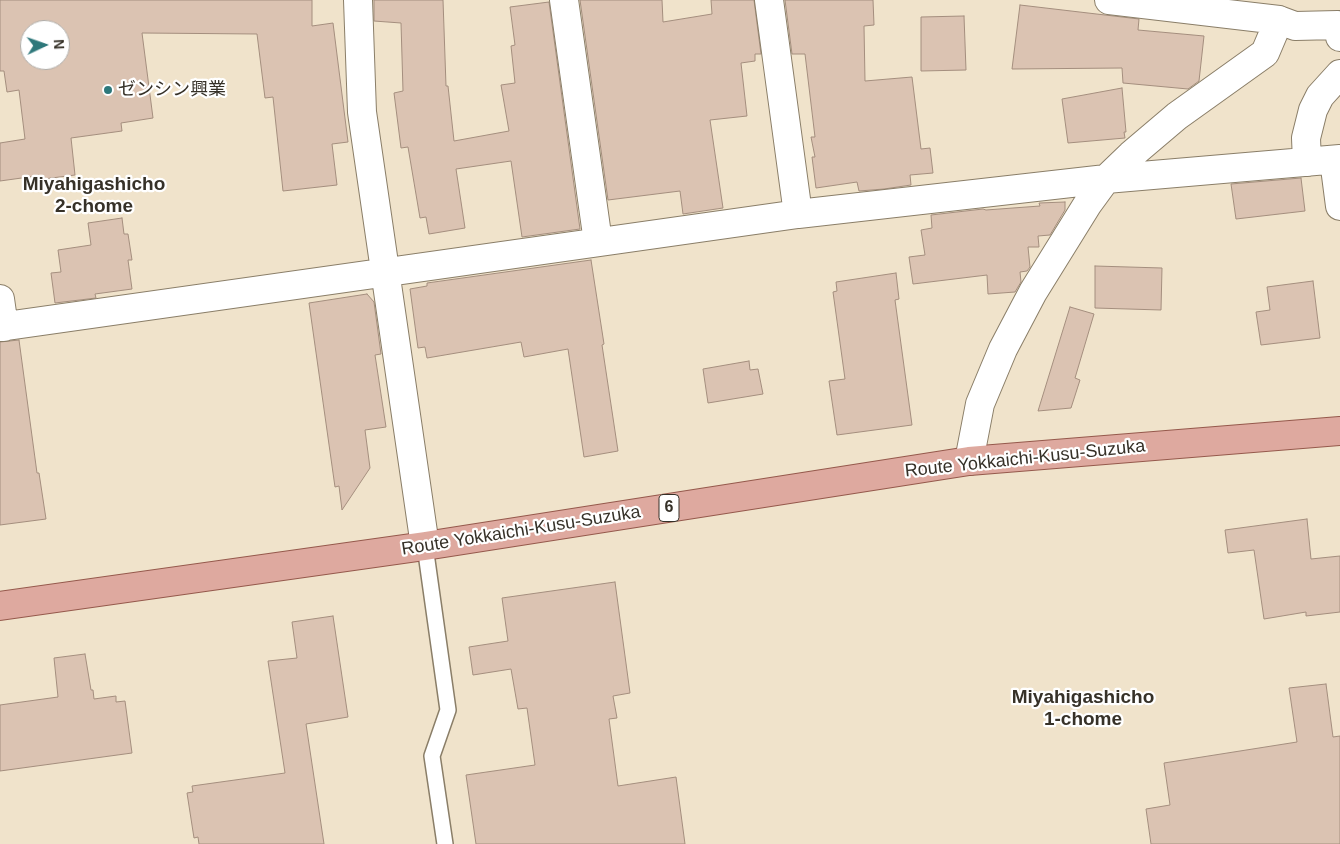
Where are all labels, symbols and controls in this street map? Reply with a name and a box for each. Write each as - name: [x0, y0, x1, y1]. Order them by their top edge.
- north arrow: [20, 20, 70, 70]
- text: N: [51, 39, 67, 50]
- place label: ゼンシン興業: [118, 79, 226, 101]
- marker: ゼンシン興業: [102, 84, 114, 96]
- district label: Miyahigashicho 2-chome: [23, 174, 165, 218]
- street label: Route Yokkaichi-Kusu-Suzuka: [904, 436, 1146, 482]
- road number: 6: [659, 494, 679, 522]
- street label: Route Yokkaichi-Kusu-Suzuka: [400, 501, 642, 561]
- district label: Miyahigashicho 1-chome: [1012, 687, 1154, 731]

